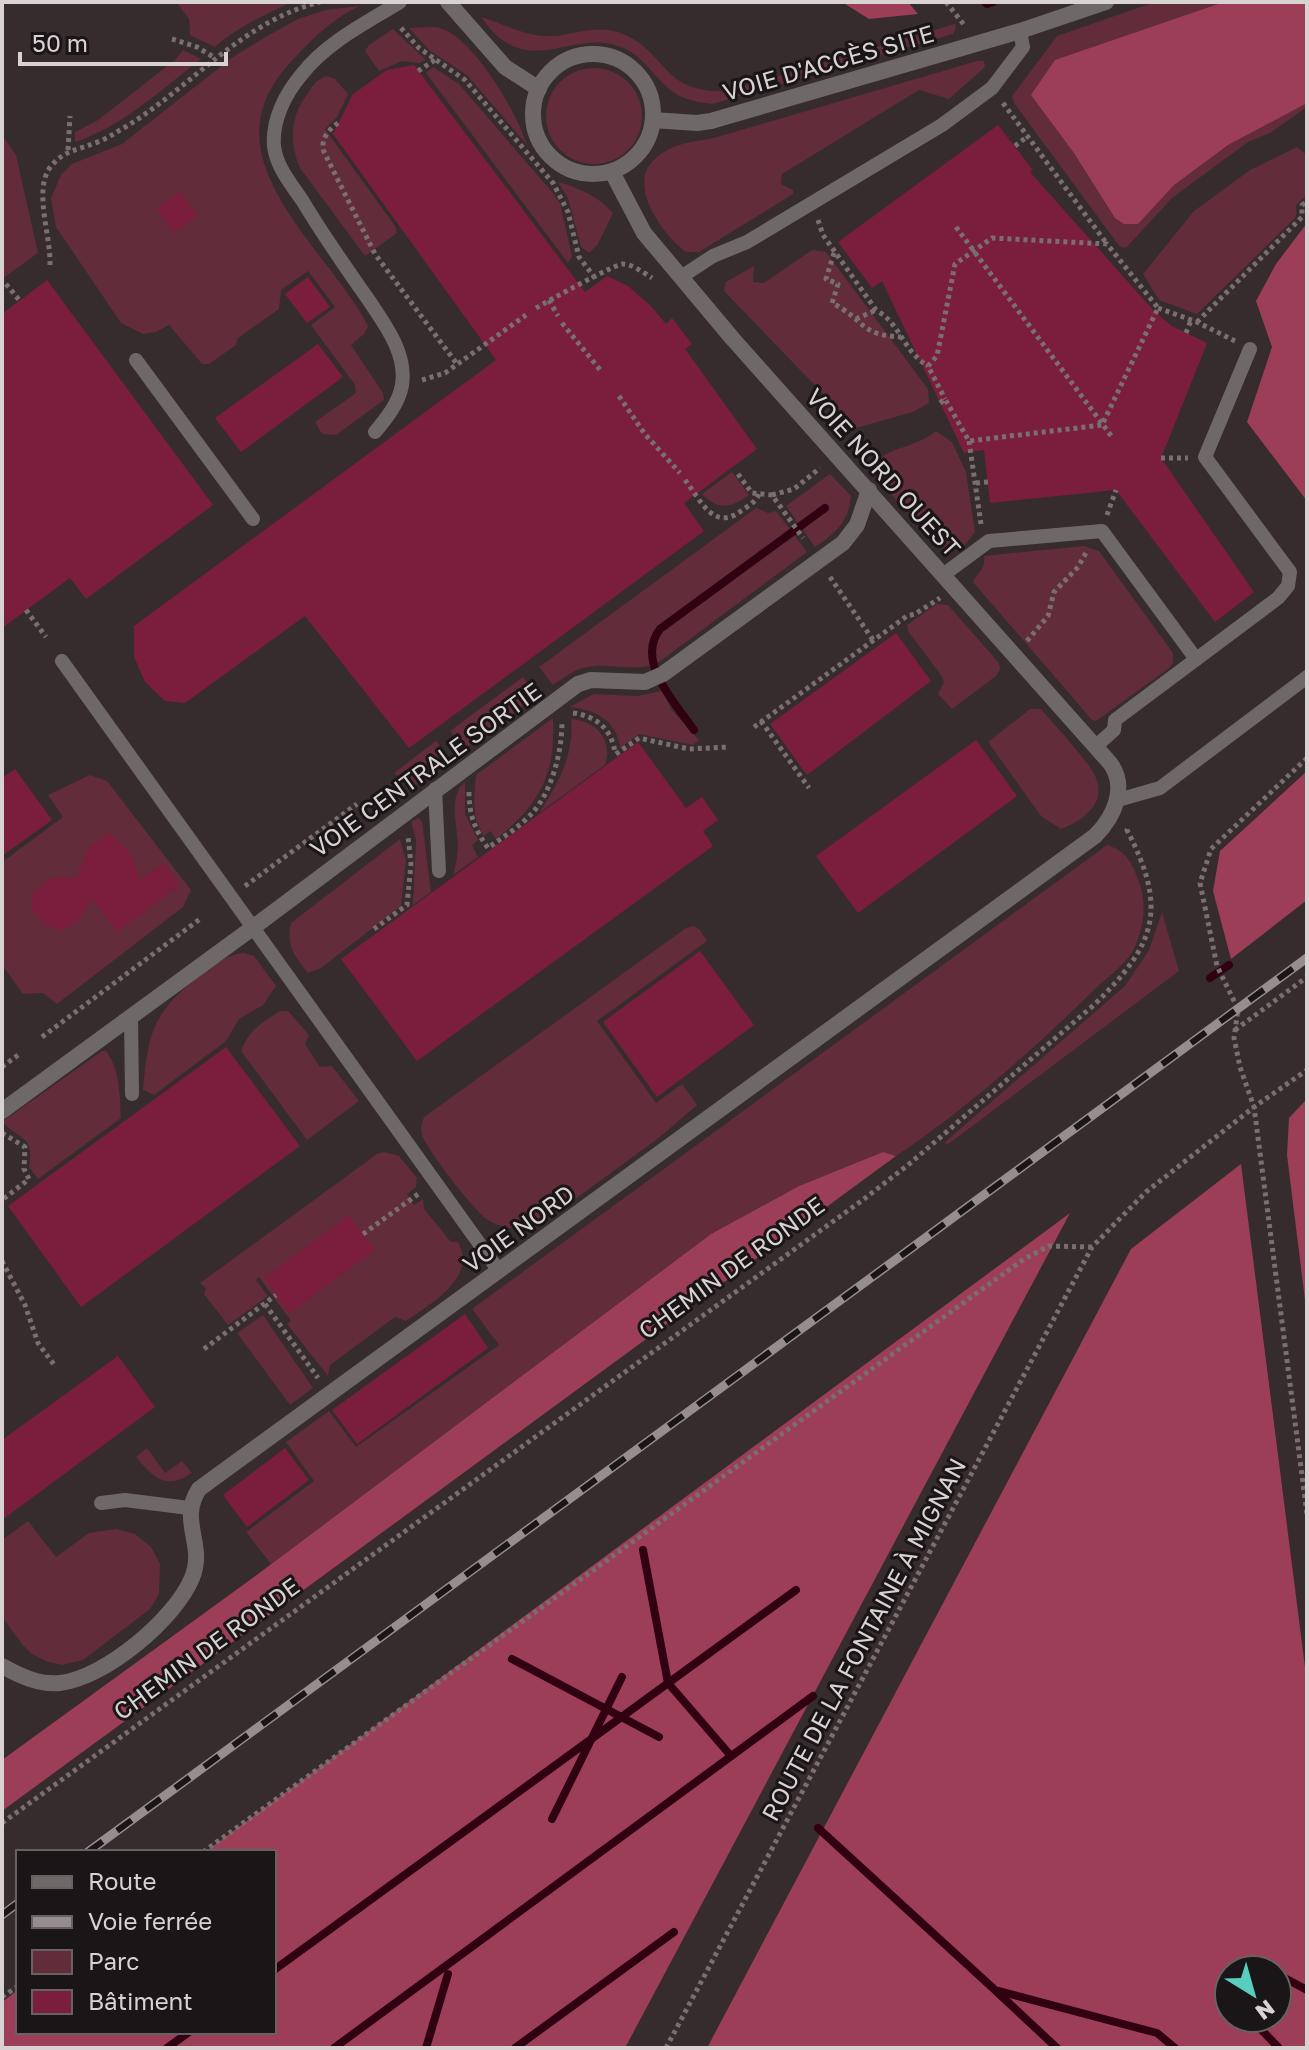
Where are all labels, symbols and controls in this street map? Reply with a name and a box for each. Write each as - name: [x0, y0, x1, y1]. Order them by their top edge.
- scale bar: [20, 16, 226, 66]
- street label: VOIE D'ACCÈS SITE: [719, 18, 937, 106]
- text: 50 m: [32, 28, 88, 57]
- street label: VOIE NORD OUEST: [801, 382, 967, 562]
- street label: VOIE CENTRALE SORTIE: [304, 675, 546, 863]
- street label: VOIE NORD: [457, 1178, 579, 1278]
- street label: CHEMIN DE RONDE: [632, 1190, 830, 1344]
- street label: ROUTE DE LA FONTAINE À MIGNAN: [755, 1453, 971, 1825]
- street label: CHEMIN DE RONDE: [107, 1571, 305, 1725]
- legend: [16, 1850, 276, 2034]
- text: Route: [88, 1866, 157, 1895]
- text: Voie ferrée: [88, 1906, 212, 1935]
- text: Parc: [88, 1946, 139, 1975]
- north arrow: [1213, 1954, 1293, 2034]
- text: Bâtiment: [88, 1986, 193, 2015]
- text: N: [1251, 1995, 1280, 2026]

